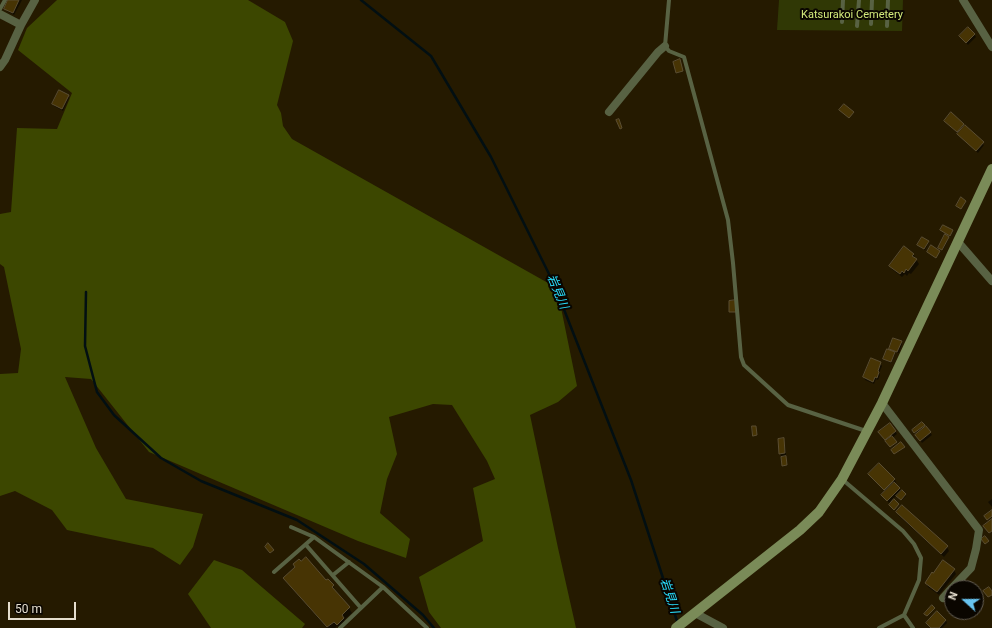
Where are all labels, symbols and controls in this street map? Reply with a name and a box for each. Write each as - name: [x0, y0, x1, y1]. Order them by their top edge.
- park label: Katsurakoi Cemetery: [801, 8, 903, 22]
- water label: 岩見川: [543, 273, 571, 311]
- water label: 岩見川: [657, 577, 681, 615]
- north arrow: [944, 580, 984, 620]
- text: N: [946, 590, 961, 602]
- scale bar: [10, 594, 78, 620]
- text: 50 m: [15, 602, 42, 616]

